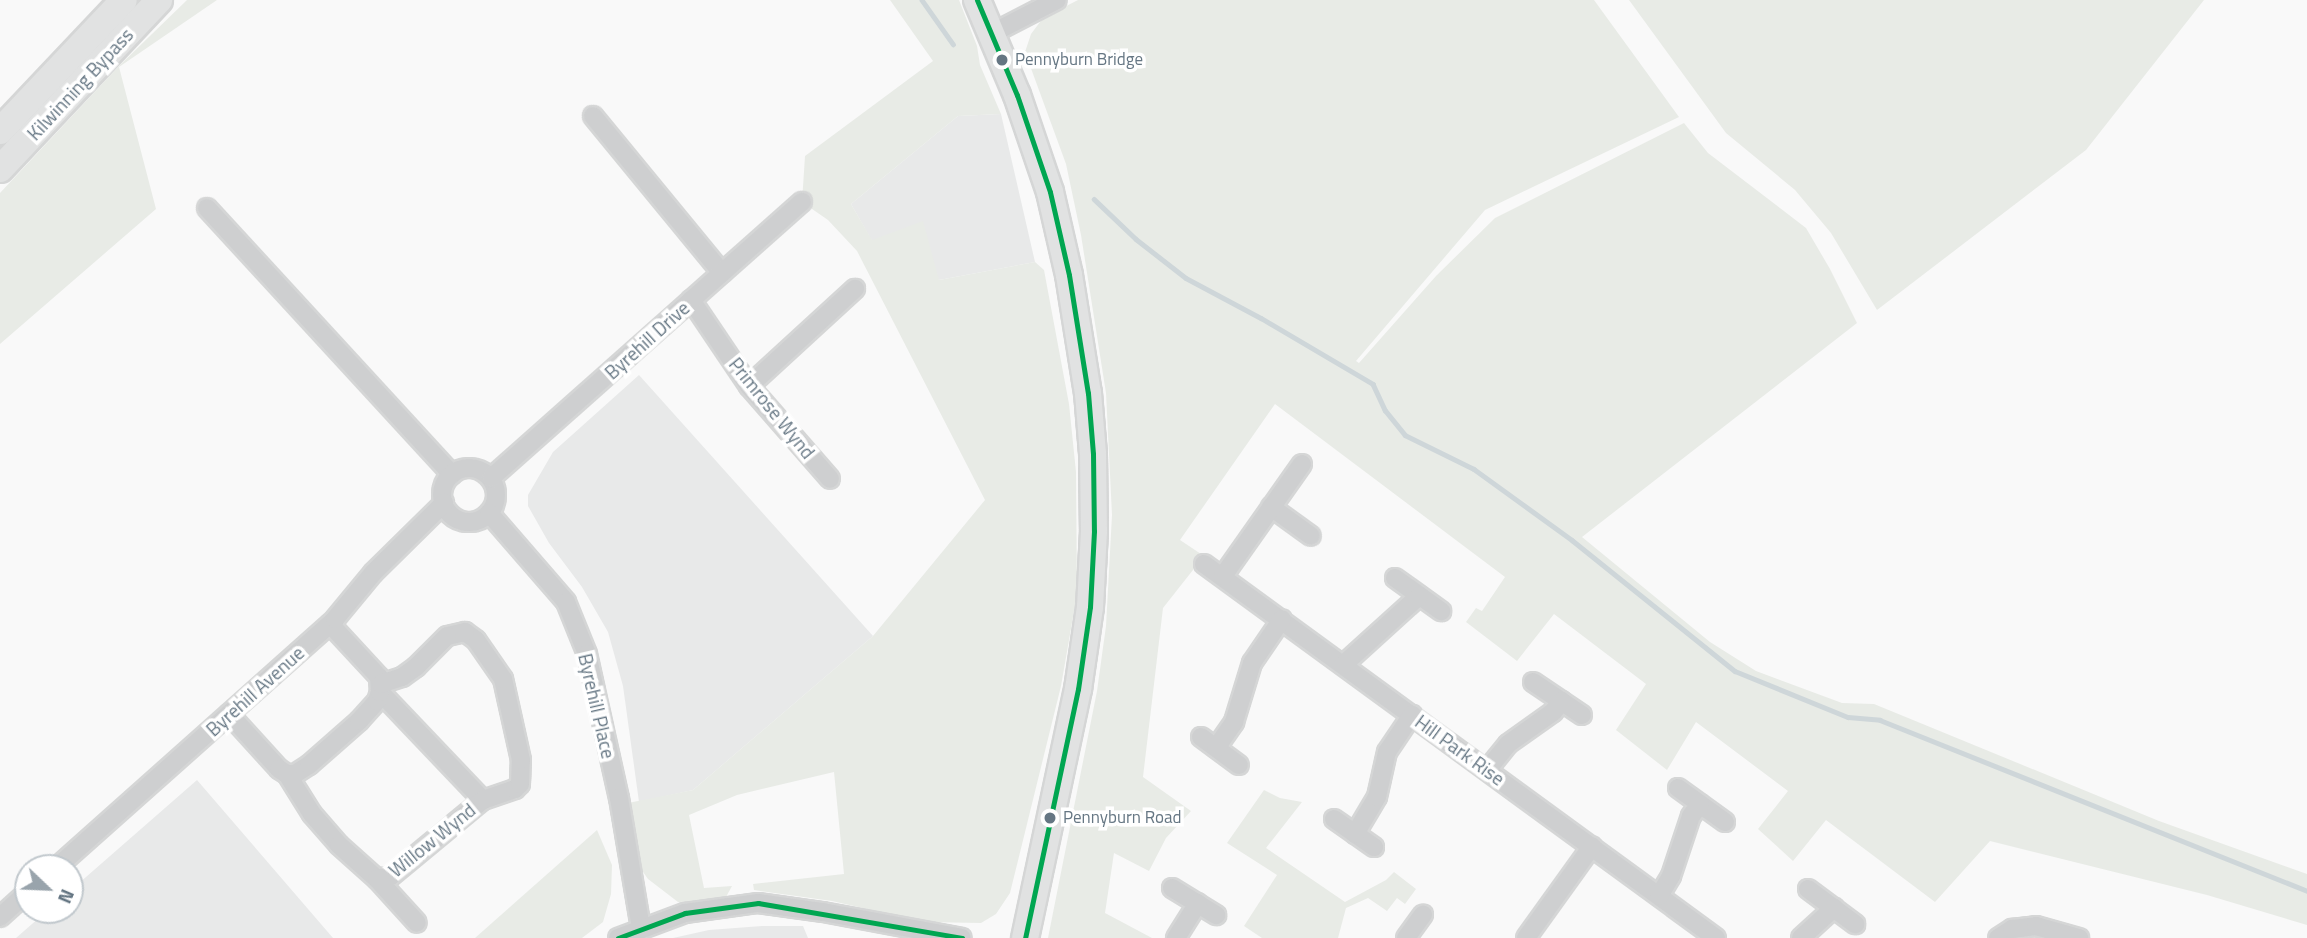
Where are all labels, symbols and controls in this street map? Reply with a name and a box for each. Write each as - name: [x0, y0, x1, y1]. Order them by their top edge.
- street label: Kilwinning Bypass: [22, 23, 138, 145]
- place label: Pennyburn Bridge: [1015, 50, 1143, 70]
- marker: Pennyburn Bridge: [995, 53, 1009, 67]
- street label: Byrehill Drive: [600, 296, 694, 384]
- street label: Primrose Wynd: [724, 353, 820, 463]
- street label: Byrehill Avenue: [201, 641, 309, 741]
- street label: Byrehill Place: [574, 651, 620, 761]
- street label: Hill Park Rise: [1411, 710, 1509, 790]
- street label: Willow Wynd: [384, 798, 480, 882]
- place label: Pennyburn Road: [1063, 808, 1181, 828]
- marker: Pennyburn Road: [1043, 811, 1057, 825]
- north arrow: [14, 854, 84, 924]
- text: N: [51, 885, 83, 908]

